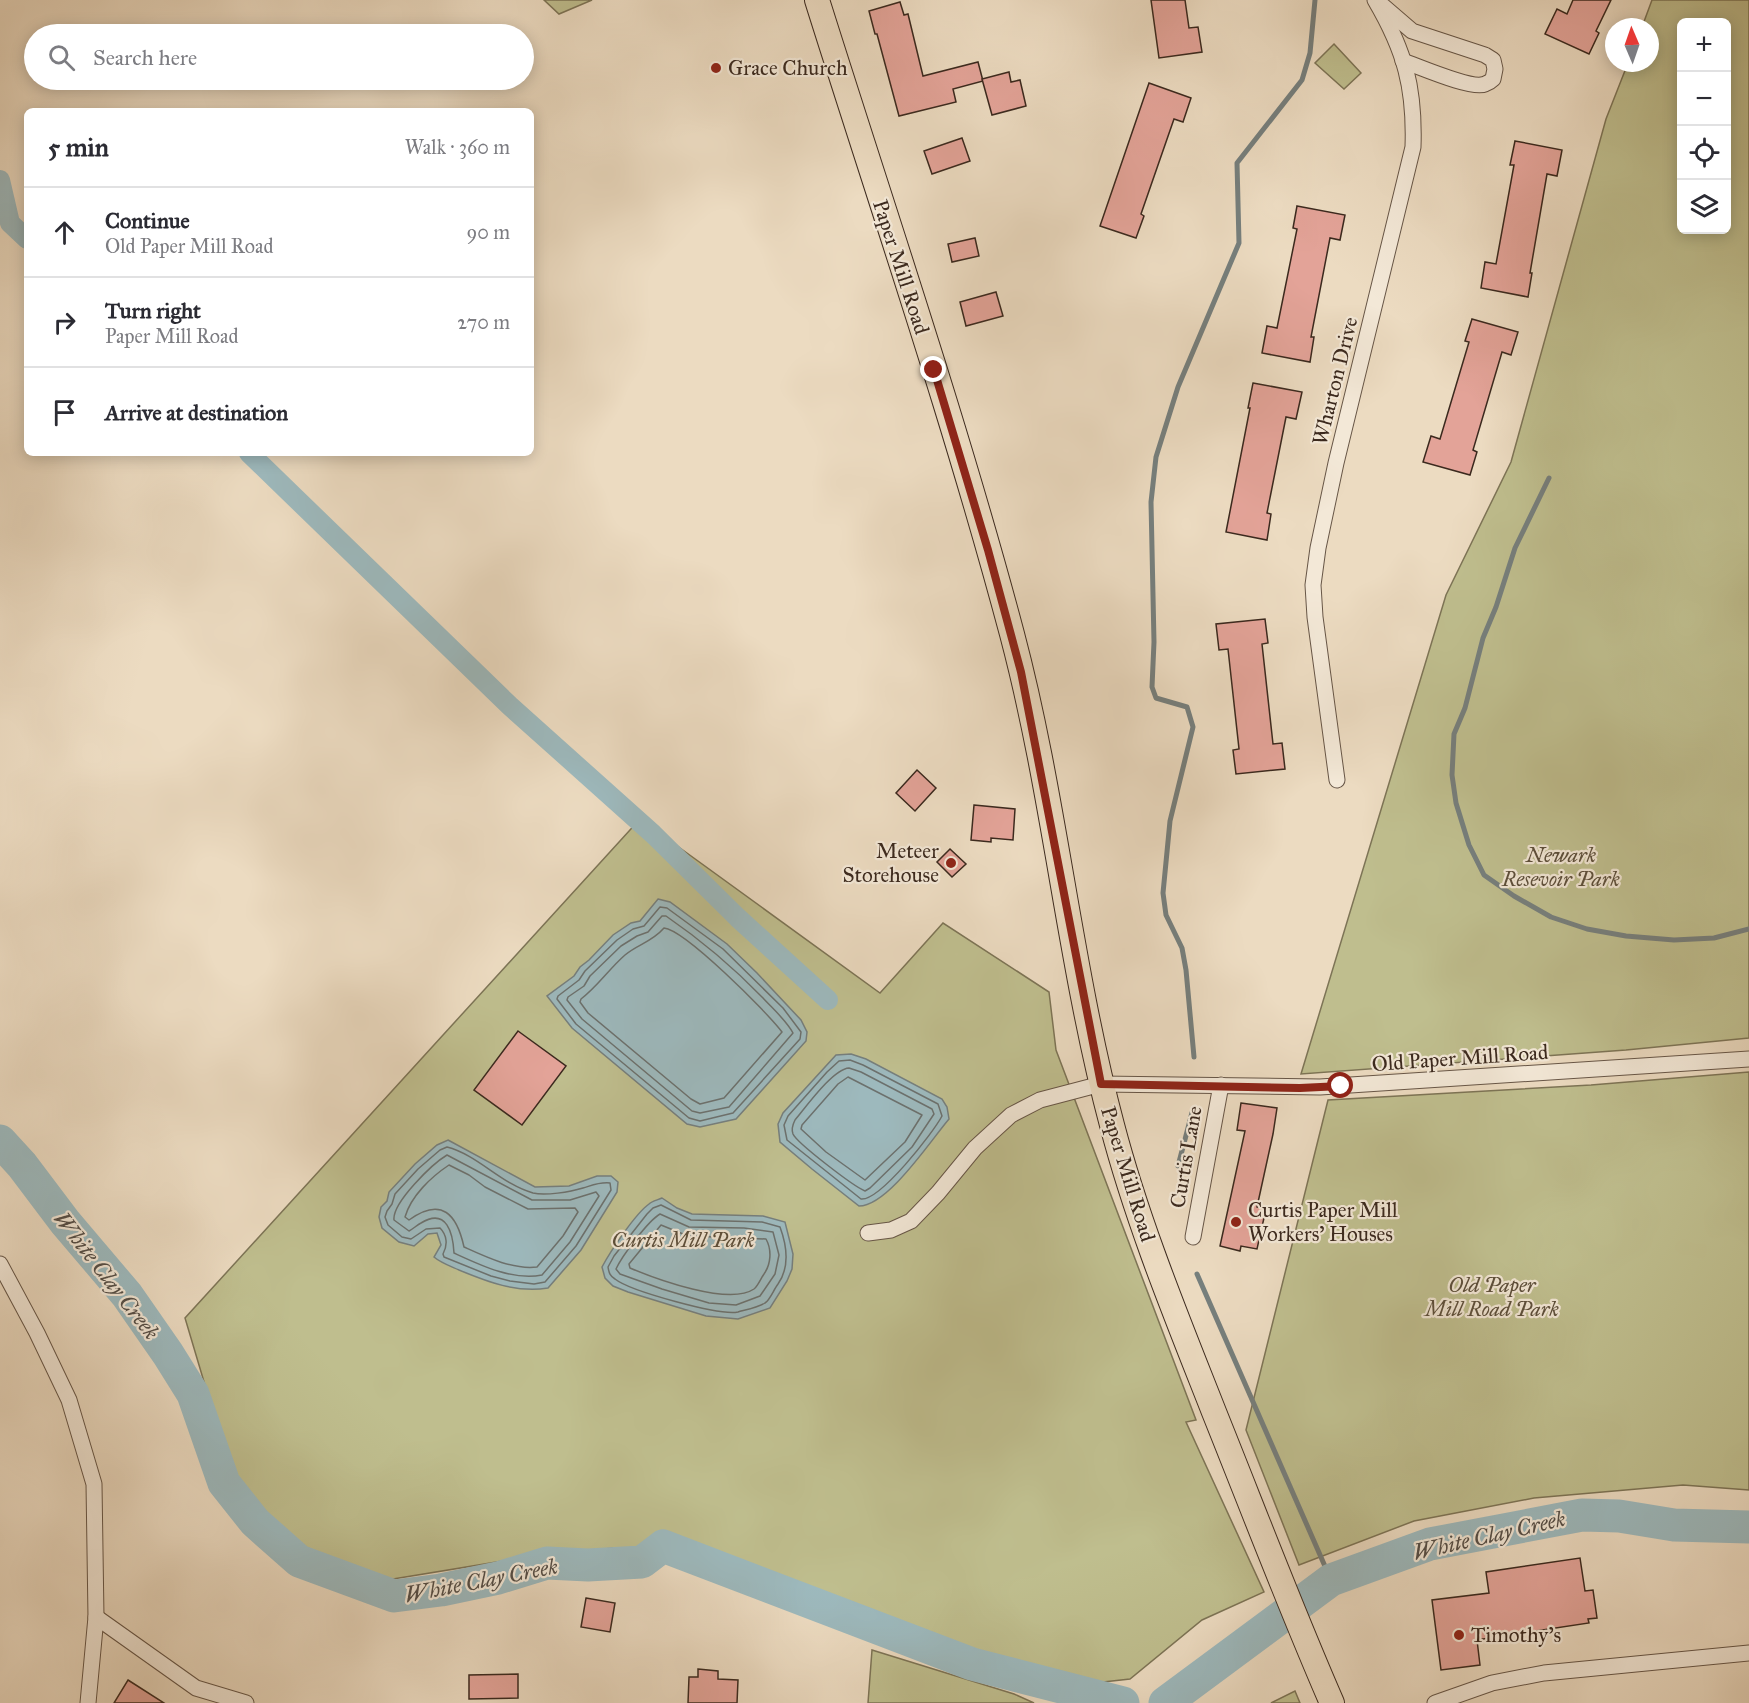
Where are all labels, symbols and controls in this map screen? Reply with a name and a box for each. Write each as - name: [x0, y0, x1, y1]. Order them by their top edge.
- north arrow: [1605, 18, 1659, 72]
- map controls: [1677, 18, 1731, 234]
- button: +: [1677, 18, 1731, 72]
- search box: [24, 24, 534, 90]
- icon: search: [45, 41, 78, 74]
- text: Search here: [93, 44, 197, 71]
- place label: Grace Church: [728, 55, 848, 81]
- marker: Grace Church: [709, 61, 723, 75]
- button: −: [1677, 72, 1731, 126]
- button: locate: [1677, 126, 1731, 180]
- text: 5 min: [48, 131, 109, 163]
- text: Walk · 360 m: [405, 135, 510, 159]
- button: layers: [1677, 180, 1731, 234]
- street label: Paper Mill Road: [867, 196, 935, 338]
- text: Continue: [105, 207, 190, 234]
- icon: ahead: [48, 216, 81, 249]
- text: 90 m: [467, 220, 510, 244]
- text: Old Paper Mill Road: [105, 234, 273, 258]
- text: Turn right: [105, 297, 201, 324]
- icon: right: [48, 306, 81, 339]
- text: 270 m: [457, 310, 510, 334]
- street label: Wharton Drive: [1307, 314, 1364, 448]
- text: Paper Mill Road: [105, 324, 239, 348]
- route end: [920, 356, 946, 382]
- icon: arrive: [48, 396, 81, 429]
- text: Arrive at destination: [105, 399, 288, 426]
- place label: Meteer Storehouse: [842, 838, 939, 888]
- park label: Newark Resevoir Park: [1501, 842, 1621, 892]
- marker: Meteer Storehouse: [944, 856, 958, 870]
- street label: Old Paper Mill Road: [1371, 1039, 1550, 1077]
- route start: [1327, 1072, 1353, 1098]
- street label: Paper Mill Road: [1095, 1103, 1161, 1245]
- street label: Curtis Lane: [1164, 1104, 1208, 1210]
- place label: Curtis Paper Mill Workers' Houses: [1248, 1197, 1398, 1247]
- water label: White Clay Creek: [48, 1206, 165, 1345]
- marker: Curtis Paper Mill Workers' Houses: [1229, 1215, 1243, 1229]
- park label: Curtis Mill Park: [612, 1227, 755, 1253]
- park label: Old Paper Mill Road Park: [1423, 1272, 1560, 1322]
- water label: White Clay Creek: [1410, 1505, 1568, 1566]
- water label: White Clay Creek: [402, 1552, 560, 1609]
- place label: Timothy's: [1471, 1622, 1561, 1648]
- marker: Timothy's: [1452, 1628, 1466, 1642]

